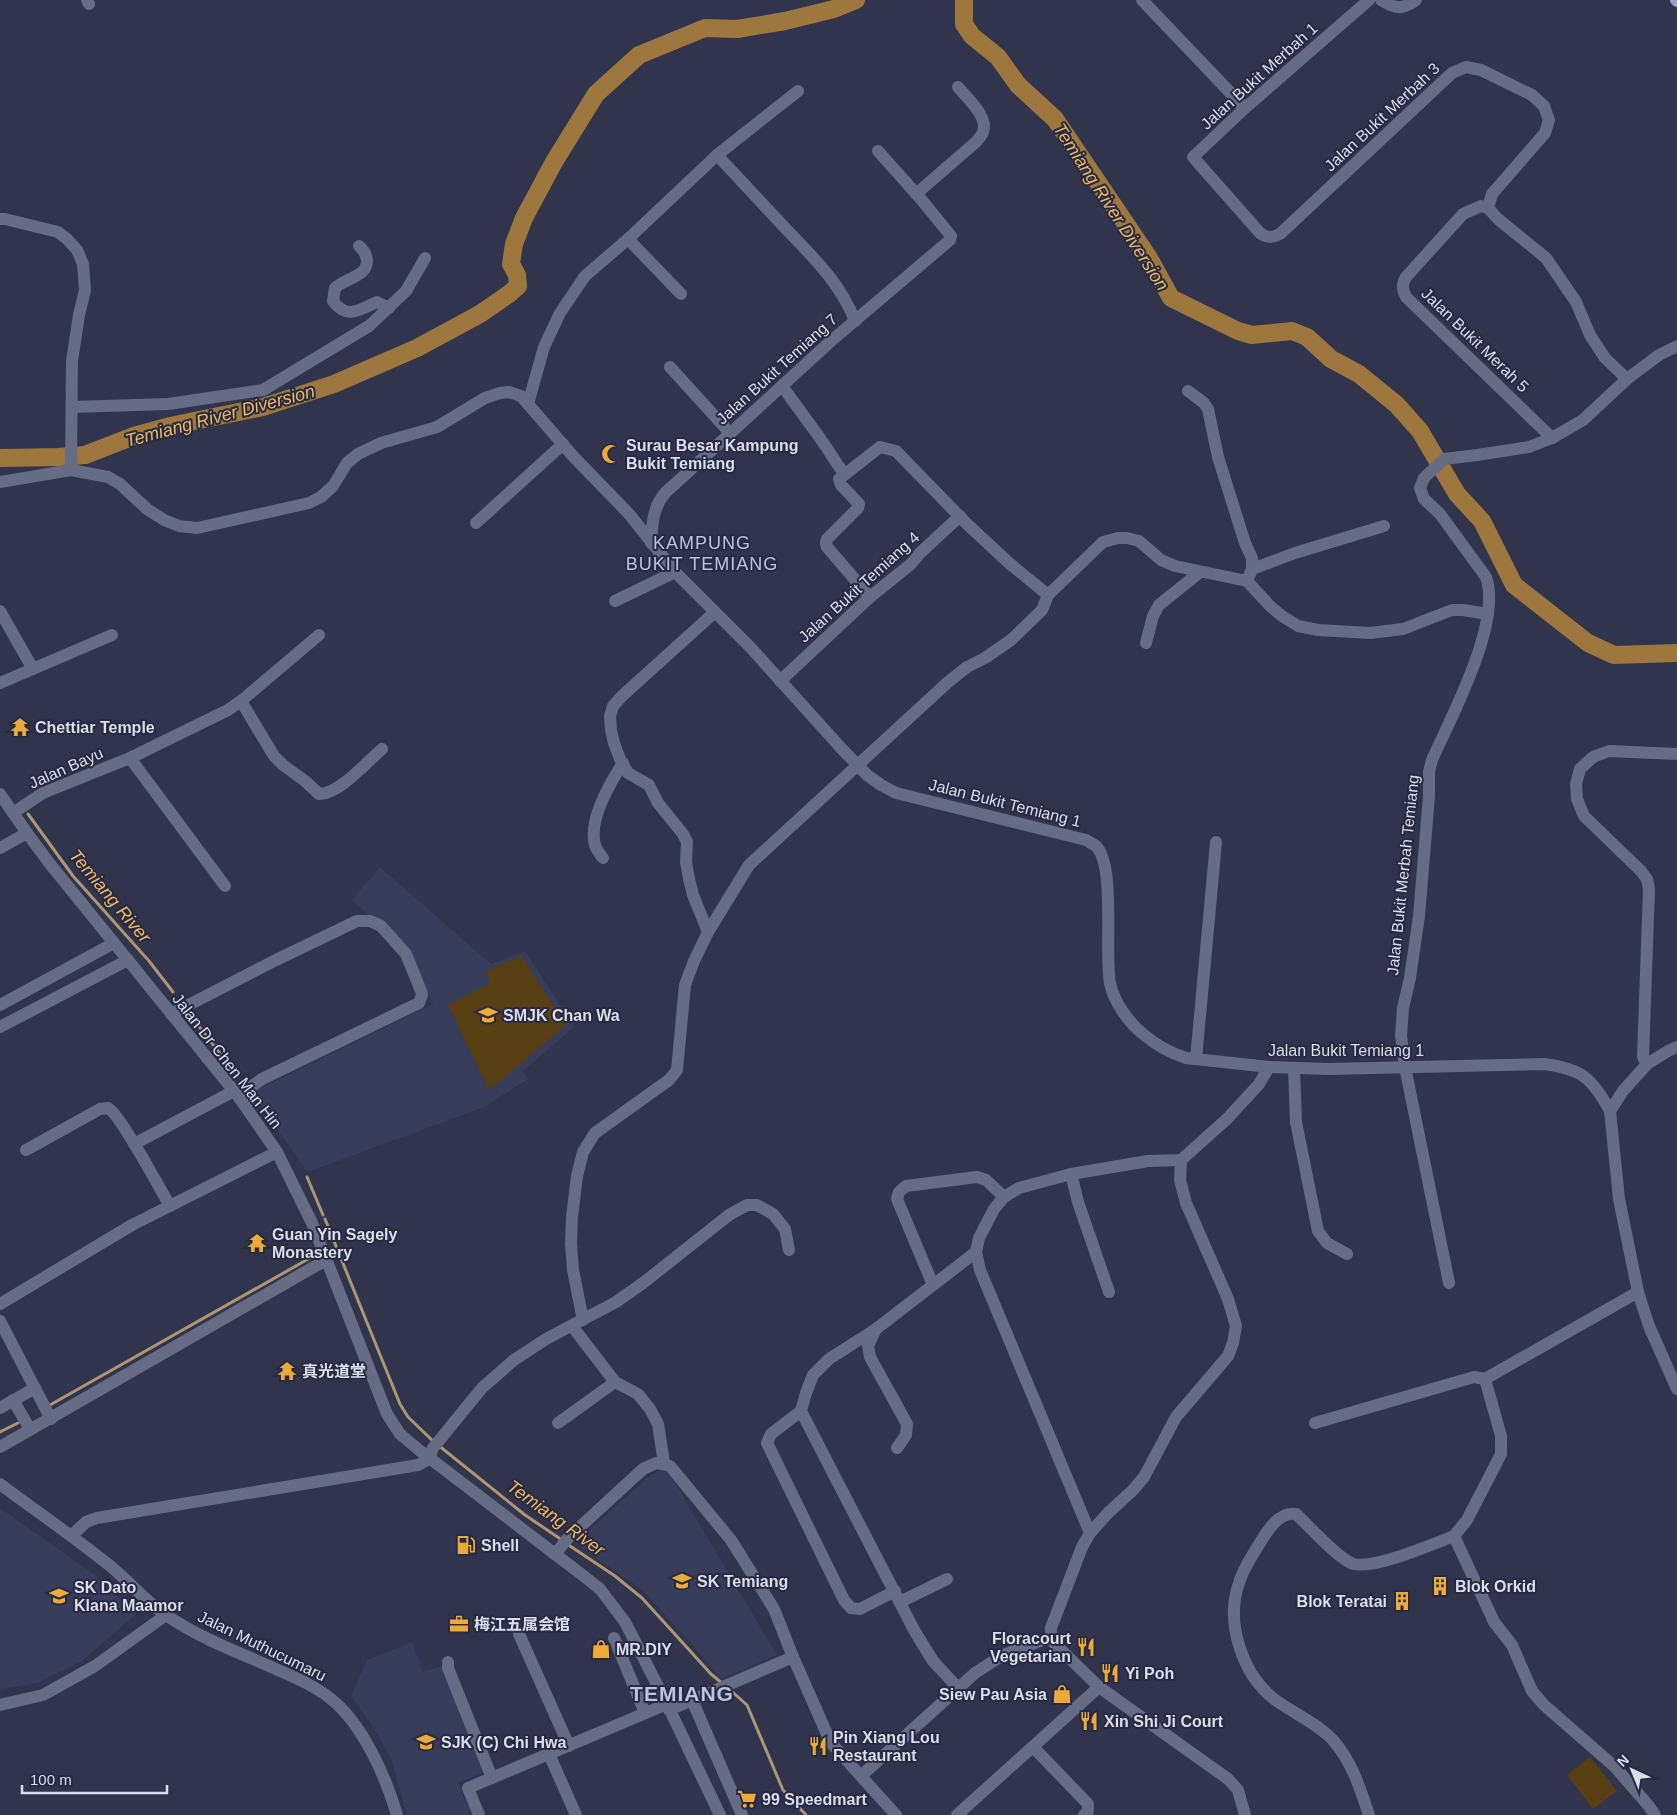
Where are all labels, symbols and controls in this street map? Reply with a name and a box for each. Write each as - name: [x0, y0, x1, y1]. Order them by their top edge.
- street label: Jalan Bukit Merbah 1: [1197, 19, 1321, 133]
- street label: Jalan Bukit Merbah 3: [1321, 59, 1443, 174]
- water label: Temiang River Diversion: [1049, 120, 1173, 294]
- street label: Jalan Bukit Merah 5: [1418, 285, 1532, 395]
- street label: Jalan Bukit Temiang 7: [713, 310, 841, 428]
- water label: Temiang River Diversion: [123, 381, 317, 451]
- place label: Surau Besar Kampung Bukit Temiang: [626, 437, 798, 472]
- mosque icon: Surau Besar Kampung Bukit Temiang: [600, 443, 622, 465]
- street label: Jalan Bukit Temiang 4: [795, 528, 923, 646]
- district label: KAMPUNG BUKIT TEMIANG: [626, 533, 778, 574]
- temple icon: Chettiar Temple: [9, 716, 31, 738]
- place label: Chettiar Temple: [35, 719, 155, 736]
- street label: Jalan Bayu: [26, 744, 106, 792]
- street label: Jalan Bukit Merbah Temiang: [1384, 774, 1422, 976]
- street label: Jalan Bukit Temiang 1: [927, 776, 1083, 830]
- water label: Temiang River: [65, 845, 155, 947]
- street label: Jalan Dr Chen Man Hin: [169, 990, 285, 1132]
- school or university icon: SMJK Chan Wa: [477, 1004, 499, 1026]
- place label: SMJK Chan Wa: [503, 1007, 620, 1024]
- street label: Jalan Bukit Temiang 1: [1268, 1042, 1424, 1059]
- place label: Guan Yin Sagely Monastery: [272, 1226, 397, 1261]
- temple icon: Guan Yin Sagely Monastery: [246, 1232, 268, 1254]
- temple icon: 真光道堂: [276, 1360, 298, 1382]
- place label: 真光道堂: [302, 1363, 366, 1380]
- water label: Temiang River: [503, 1476, 609, 1561]
- fuel station icon: Shell: [455, 1534, 477, 1556]
- place label: Shell: [481, 1537, 519, 1554]
- school or university icon: SK Temiang: [671, 1570, 693, 1592]
- place label: SK Temiang: [697, 1573, 788, 1590]
- building icon: Blok Orkid: [1429, 1575, 1451, 1597]
- place label: Blok Orkid: [1455, 1578, 1536, 1595]
- place label: SK Dato Klana Maamor: [74, 1579, 183, 1614]
- school or university icon: SK Dato Klana Maamor: [48, 1585, 70, 1607]
- building icon: Blok Teratai: [1391, 1590, 1413, 1612]
- place label: Blok Teratai: [1297, 1593, 1387, 1610]
- street label: Jalan Muthucumaru: [195, 1608, 329, 1684]
- office icon: 梅江五属会馆: [448, 1613, 470, 1635]
- place label: 梅江五属会馆: [474, 1616, 570, 1633]
- place label: Floracourt Vegetarian: [990, 1630, 1072, 1665]
- restaurant icon: Floracourt Vegetarian: [1075, 1636, 1097, 1658]
- shop icon: MR.DIY: [590, 1638, 612, 1660]
- place label: MR.DIY: [616, 1641, 672, 1658]
- restaurant icon: Yi Poh: [1099, 1662, 1121, 1684]
- place label: Yi Poh: [1125, 1665, 1174, 1682]
- district label: TEMIANG: [630, 1682, 734, 1705]
- shop icon: Siew Pau Asia: [1051, 1683, 1073, 1705]
- place label: Siew Pau Asia: [939, 1686, 1047, 1703]
- restaurant icon: Xin Shi Ji Court: [1078, 1710, 1100, 1732]
- place label: Xin Shi Ji Court: [1104, 1713, 1224, 1730]
- place label: Pin Xiang Lou Restaurant: [833, 1729, 940, 1764]
- school or university icon: SJK (C) Chi Hwa: [415, 1731, 437, 1753]
- place label: SJK (C) Chi Hwa: [441, 1734, 566, 1751]
- restaurant icon: Pin Xiang Lou Restaurant: [807, 1735, 829, 1757]
- north arrow: [1607, 1745, 1657, 1795]
- text: N: [1614, 1751, 1632, 1770]
- scale bar: [22, 1762, 168, 1794]
- text: 100 m: [30, 1771, 72, 1788]
- supermarket icon: 99 Speedmart: [736, 1788, 758, 1810]
- place label: 99 Speedmart: [762, 1791, 868, 1808]

